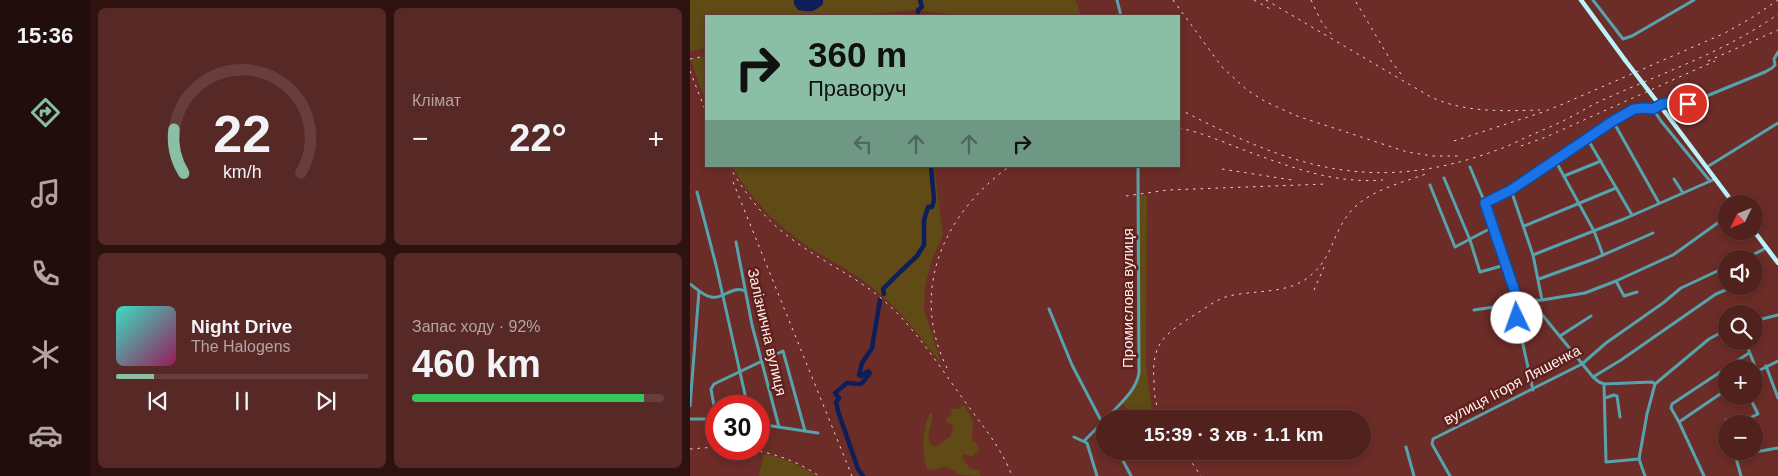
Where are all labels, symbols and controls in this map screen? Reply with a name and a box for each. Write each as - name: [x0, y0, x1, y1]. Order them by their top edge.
- text: 15:36: [17, 23, 73, 48]
- icon: right: [725, 35, 790, 100]
- text: 360 m: [808, 35, 907, 74]
- text: Праворуч: [808, 76, 906, 101]
- pin: [1667, 83, 1709, 125]
- icon: arrive: [1674, 90, 1702, 118]
- text: Клімат: [412, 92, 461, 109]
- icon: directions: [28, 95, 63, 130]
- text: 22: [213, 105, 271, 163]
- text: 22°: [509, 117, 567, 159]
- text: −: [412, 123, 428, 154]
- text: +: [648, 123, 664, 154]
- icon: left: [849, 130, 877, 158]
- icon: ahead: [902, 130, 930, 158]
- icon: ahead: [955, 130, 983, 158]
- icon: right: [1008, 130, 1036, 158]
- text: km/h: [223, 162, 261, 182]
- icon: music: [28, 176, 63, 211]
- north arrow: [1718, 195, 1762, 240]
- map controls: [1718, 195, 1763, 460]
- street label: Промислова вулиця: [1119, 228, 1136, 368]
- button: sound: [1718, 250, 1763, 295]
- icon: phone: [28, 256, 63, 291]
- street label: Залізнична вулиця: [745, 266, 790, 397]
- position arrow: [1490, 291, 1542, 343]
- button: search: [1718, 305, 1763, 350]
- text: Night Drive: [191, 316, 292, 337]
- text: Запас ходу · 92%: [412, 318, 541, 335]
- icon: climate: [28, 337, 63, 372]
- text: The Halogens: [191, 338, 291, 355]
- street label: вулиця Ігоря Ляшенка: [1440, 341, 1584, 428]
- text: 460 km: [412, 343, 541, 385]
- button: +: [1718, 360, 1763, 405]
- icon: previous: [144, 387, 172, 415]
- icon: pause: [228, 387, 256, 415]
- icon: next: [312, 387, 340, 415]
- speed limit sign: 30: [705, 395, 770, 460]
- button: −: [1718, 415, 1763, 460]
- icon: car: [28, 418, 63, 453]
- text: 15:39 · 3 хв · 1.1 km: [1144, 424, 1323, 445]

